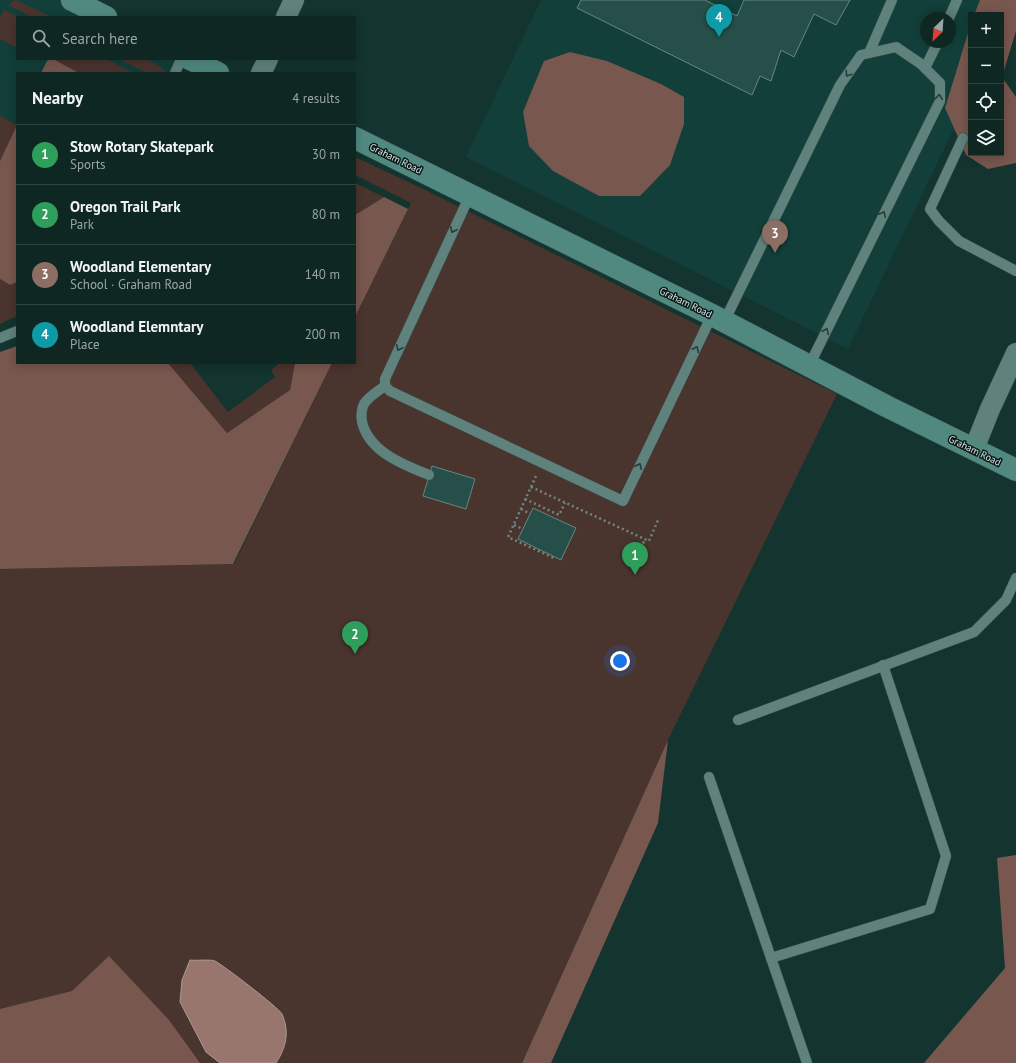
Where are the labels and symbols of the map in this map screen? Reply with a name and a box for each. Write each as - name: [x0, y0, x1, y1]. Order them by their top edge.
- pin: 4: [706, 4, 732, 37]
- north arrow: [920, 12, 956, 48]
- one-way arrow: [845, 70, 853, 77]
- one-way arrow: [934, 94, 943, 100]
- street label: Graham Road: [367, 140, 424, 177]
- one-way arrow: [879, 210, 886, 218]
- pin: 3: [762, 220, 788, 253]
- one-way arrow: [450, 226, 458, 234]
- street label: Graham Road: [657, 284, 714, 321]
- one-way arrow: [821, 327, 829, 335]
- one-way arrow: [396, 344, 404, 352]
- one-way arrow: [691, 346, 699, 353]
- street label: Graham Road: [946, 432, 1003, 469]
- one-way arrow: [634, 463, 642, 470]
- pin: 1: [622, 542, 648, 575]
- pin: 2: [342, 621, 368, 654]
- your location: [610, 651, 630, 671]

